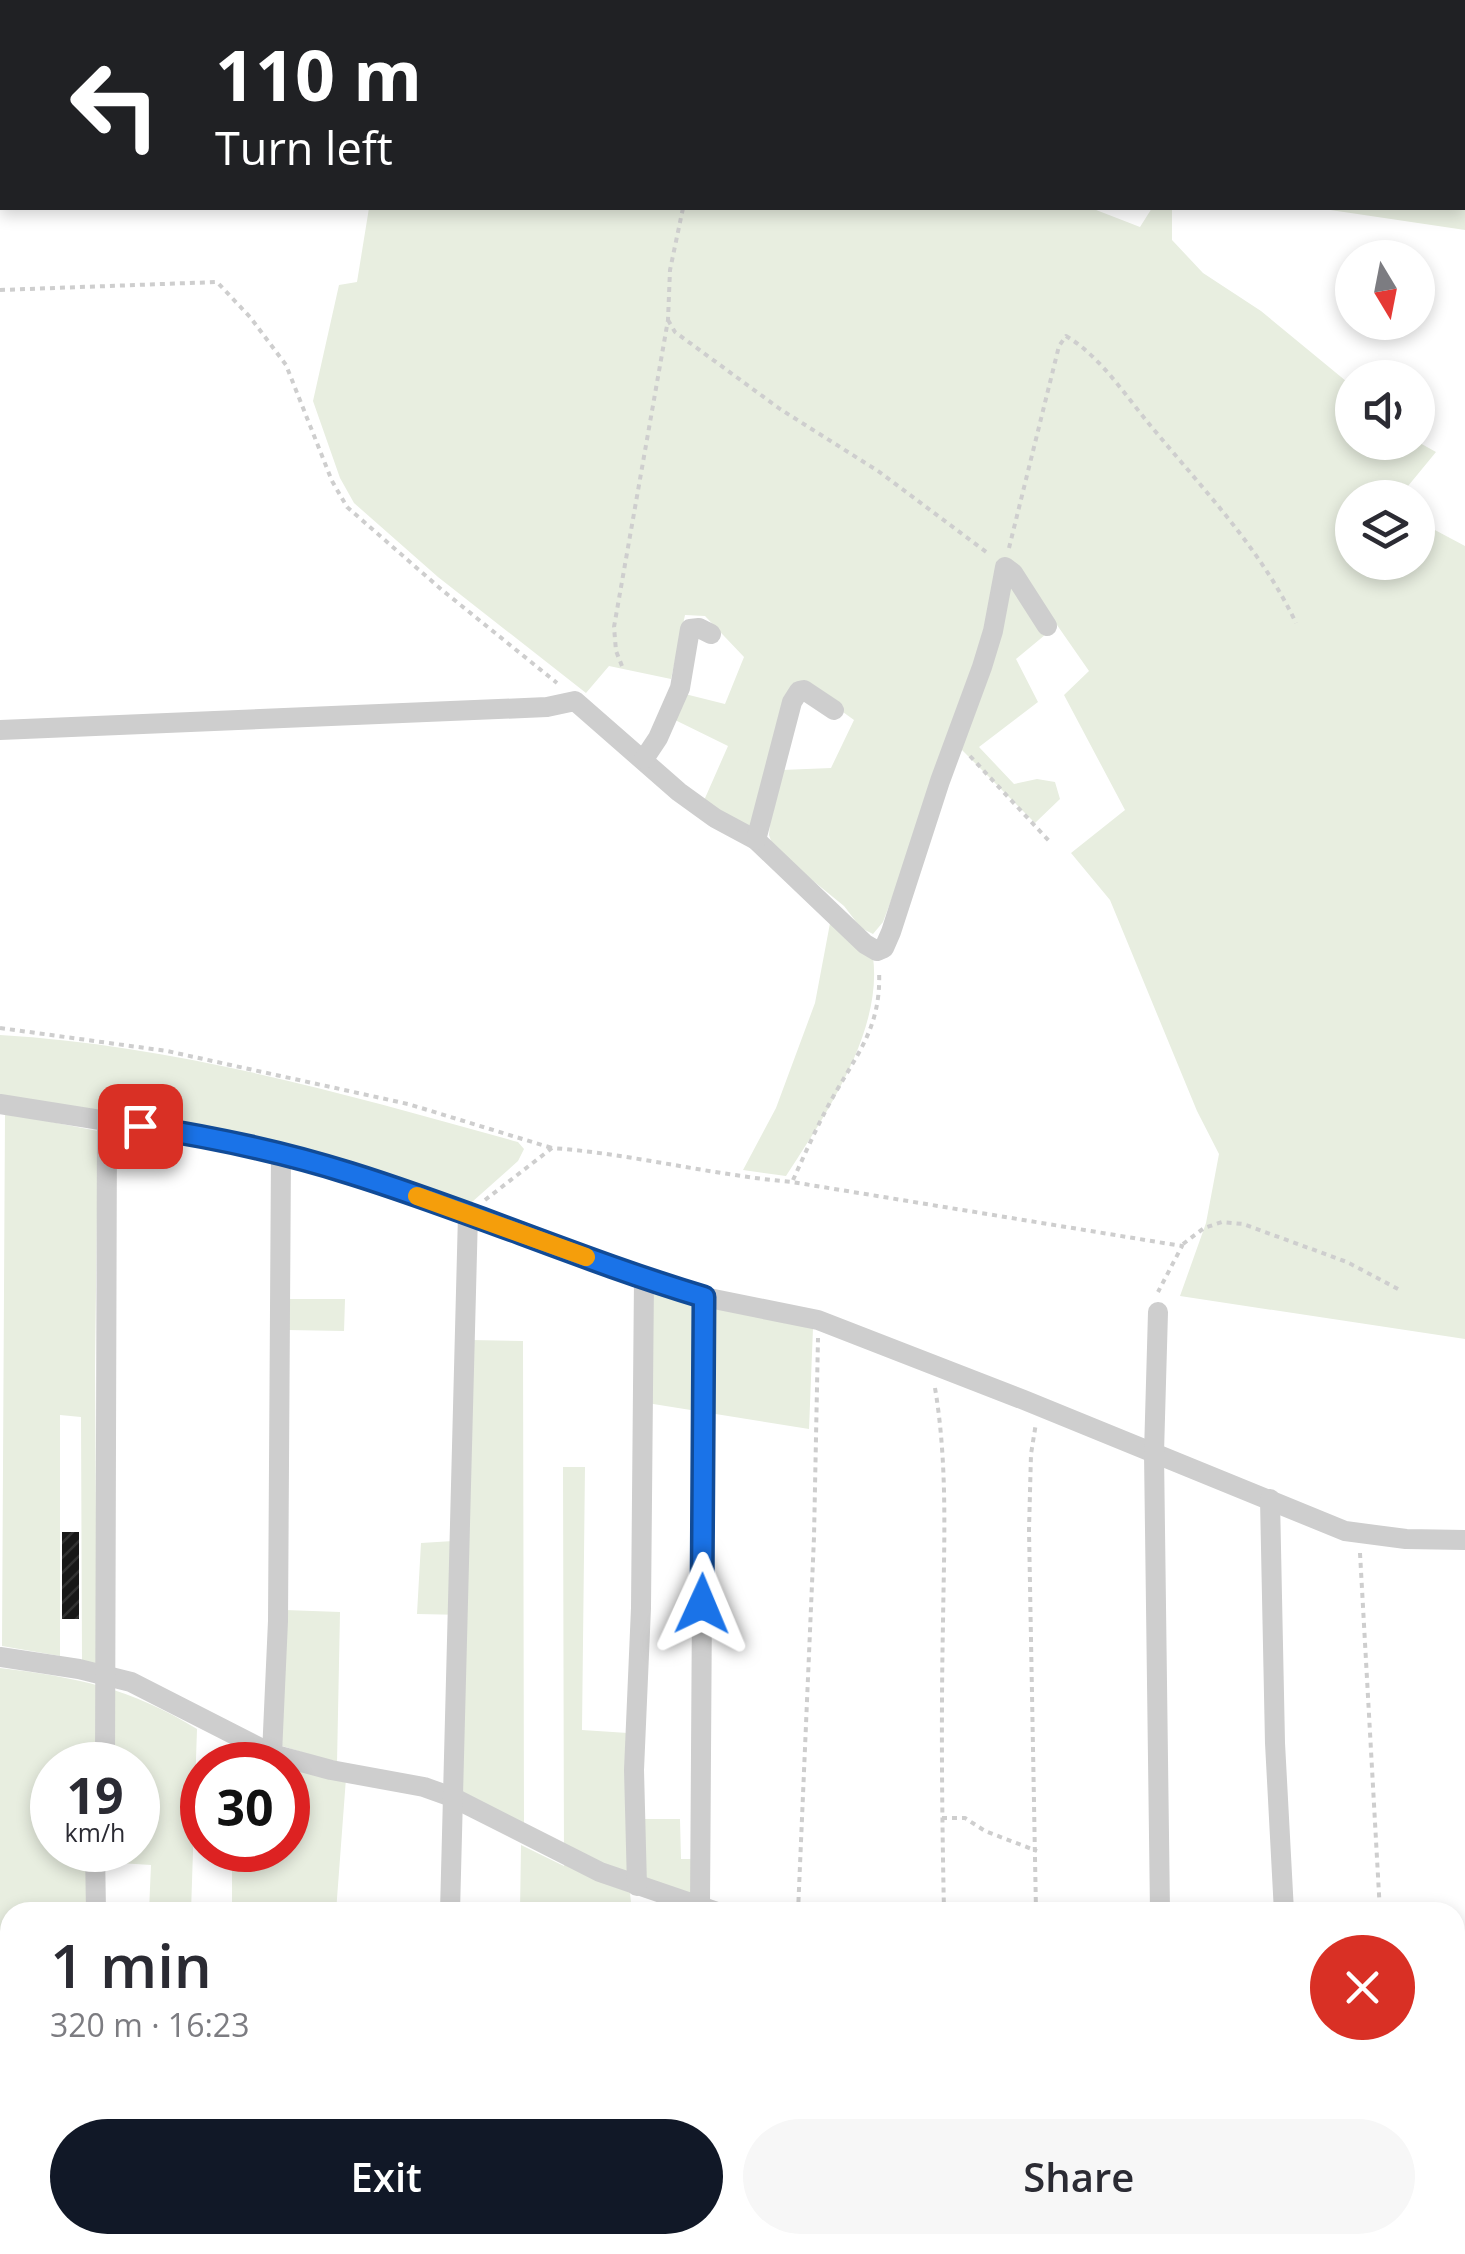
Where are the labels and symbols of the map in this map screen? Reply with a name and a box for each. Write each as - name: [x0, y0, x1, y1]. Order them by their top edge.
- north arrow: [1335, 240, 1435, 340]
- pin: [98, 1084, 183, 1169]
- position arrow: [650, 1552, 754, 1656]
- speed limit sign: 30: [180, 1742, 310, 1872]

